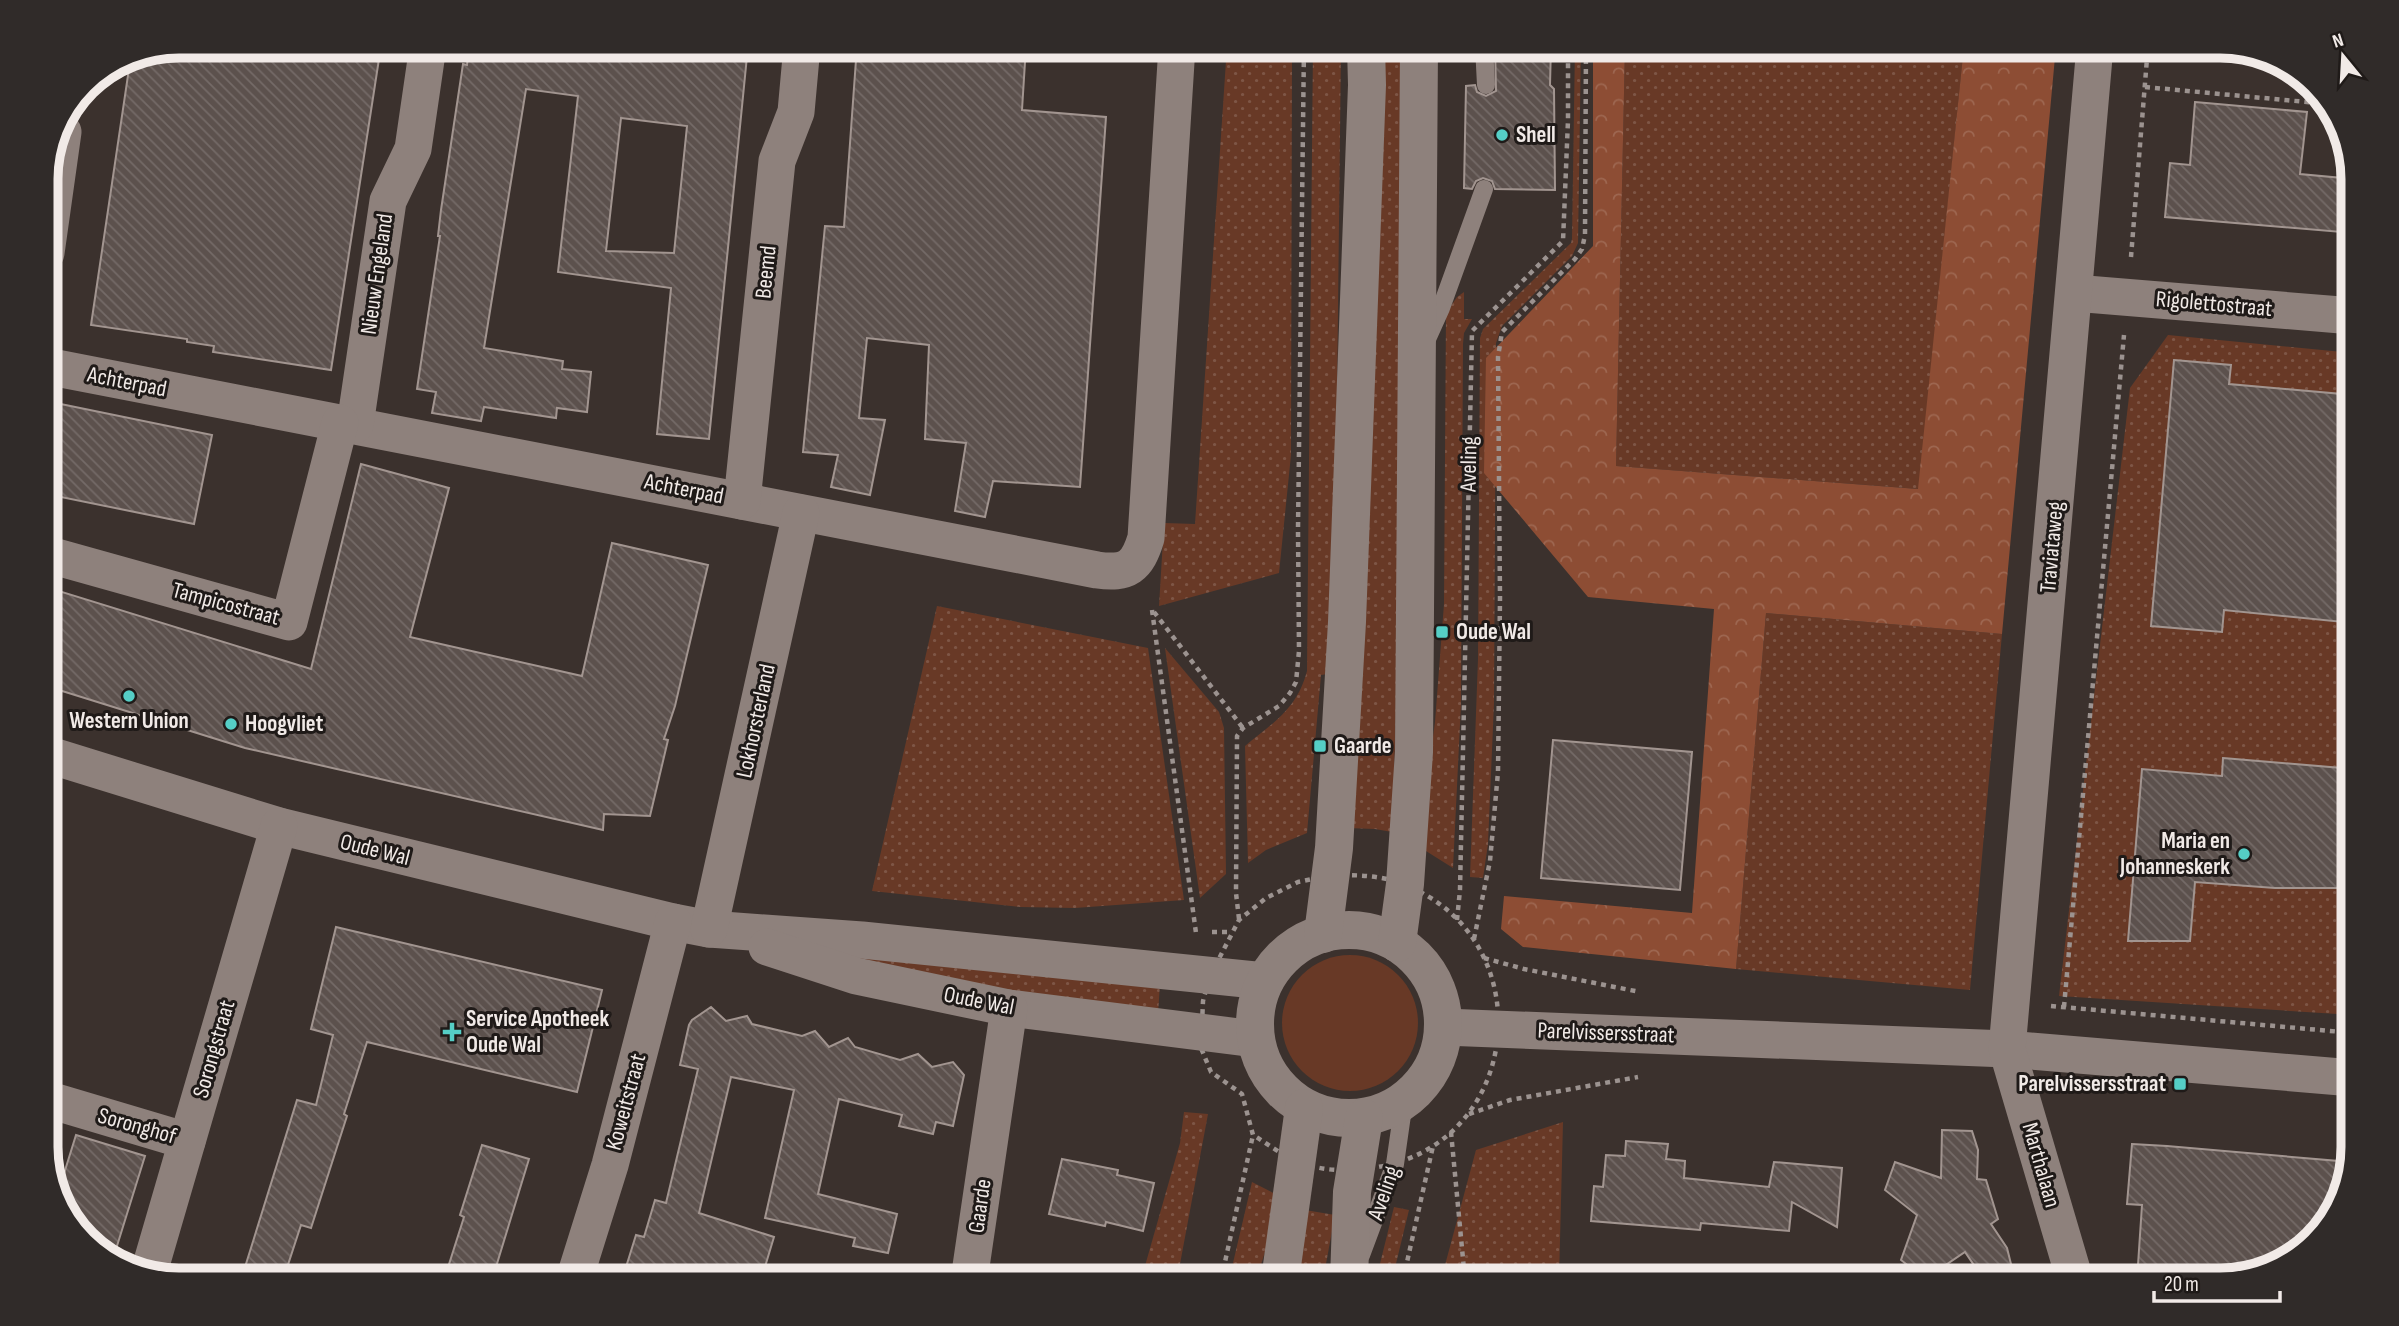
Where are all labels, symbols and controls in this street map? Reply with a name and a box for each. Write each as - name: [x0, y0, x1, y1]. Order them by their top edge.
- north arrow: [2308, 21, 2378, 91]
- text: N: [2330, 29, 2347, 54]
- place label: Shell: [1516, 121, 1556, 149]
- marker: Shell: [1494, 127, 1510, 143]
- street label: Nieuw Engeland: [355, 212, 399, 336]
- street label: Beemd: [749, 244, 783, 300]
- street label: Rigolettostraat: [2155, 285, 2273, 323]
- street label: Achterpad: [84, 360, 169, 403]
- street label: Aveling: [1454, 436, 1483, 493]
- street label: Achterpad: [641, 467, 726, 510]
- street label: Traviataweg: [2034, 500, 2070, 594]
- street label: Tampicostraat: [169, 576, 283, 632]
- place label: Oude Wal: [1456, 618, 1531, 646]
- marker: Oude Wal: [1434, 624, 1450, 640]
- street label: Lokhorsterland: [730, 661, 782, 781]
- marker: Western Union: [121, 688, 137, 704]
- place label: Western Union: [69, 707, 189, 735]
- place label: Hoogvliet: [245, 710, 324, 738]
- marker: Hoogvliet: [223, 716, 239, 732]
- place label: Gaarde: [1334, 732, 1392, 760]
- marker: Gaarde: [1312, 738, 1328, 754]
- place label: Maria en Johanneskerk: [2119, 827, 2230, 881]
- street label: Oude Wal: [337, 828, 413, 872]
- marker: Maria en Johanneskerk: [2236, 846, 2252, 862]
- street label: Oude Wal: [942, 980, 1016, 1022]
- street label: Sorongstraat: [187, 997, 241, 1101]
- place label: Service Apotheek Oude Wal: [466, 1005, 610, 1059]
- street label: Parelvissersstraat: [1537, 1017, 1675, 1049]
- marker: Service Apotheek Oude Wal: [444, 1024, 460, 1040]
- street label: Koweitstraat: [600, 1051, 652, 1153]
- place label: Parelvissersstraat: [2018, 1070, 2166, 1098]
- marker: Parelvissersstraat: [2172, 1076, 2188, 1092]
- street label: Soronghof: [95, 1101, 180, 1151]
- street label: Marthalaan: [2016, 1119, 2066, 1211]
- street label: Aveling: [1361, 1162, 1406, 1225]
- street label: Gaarde: [962, 1177, 998, 1235]
- scale bar: [2154, 1260, 2280, 1304]
- text: 20 m: [2164, 1272, 2199, 1297]

